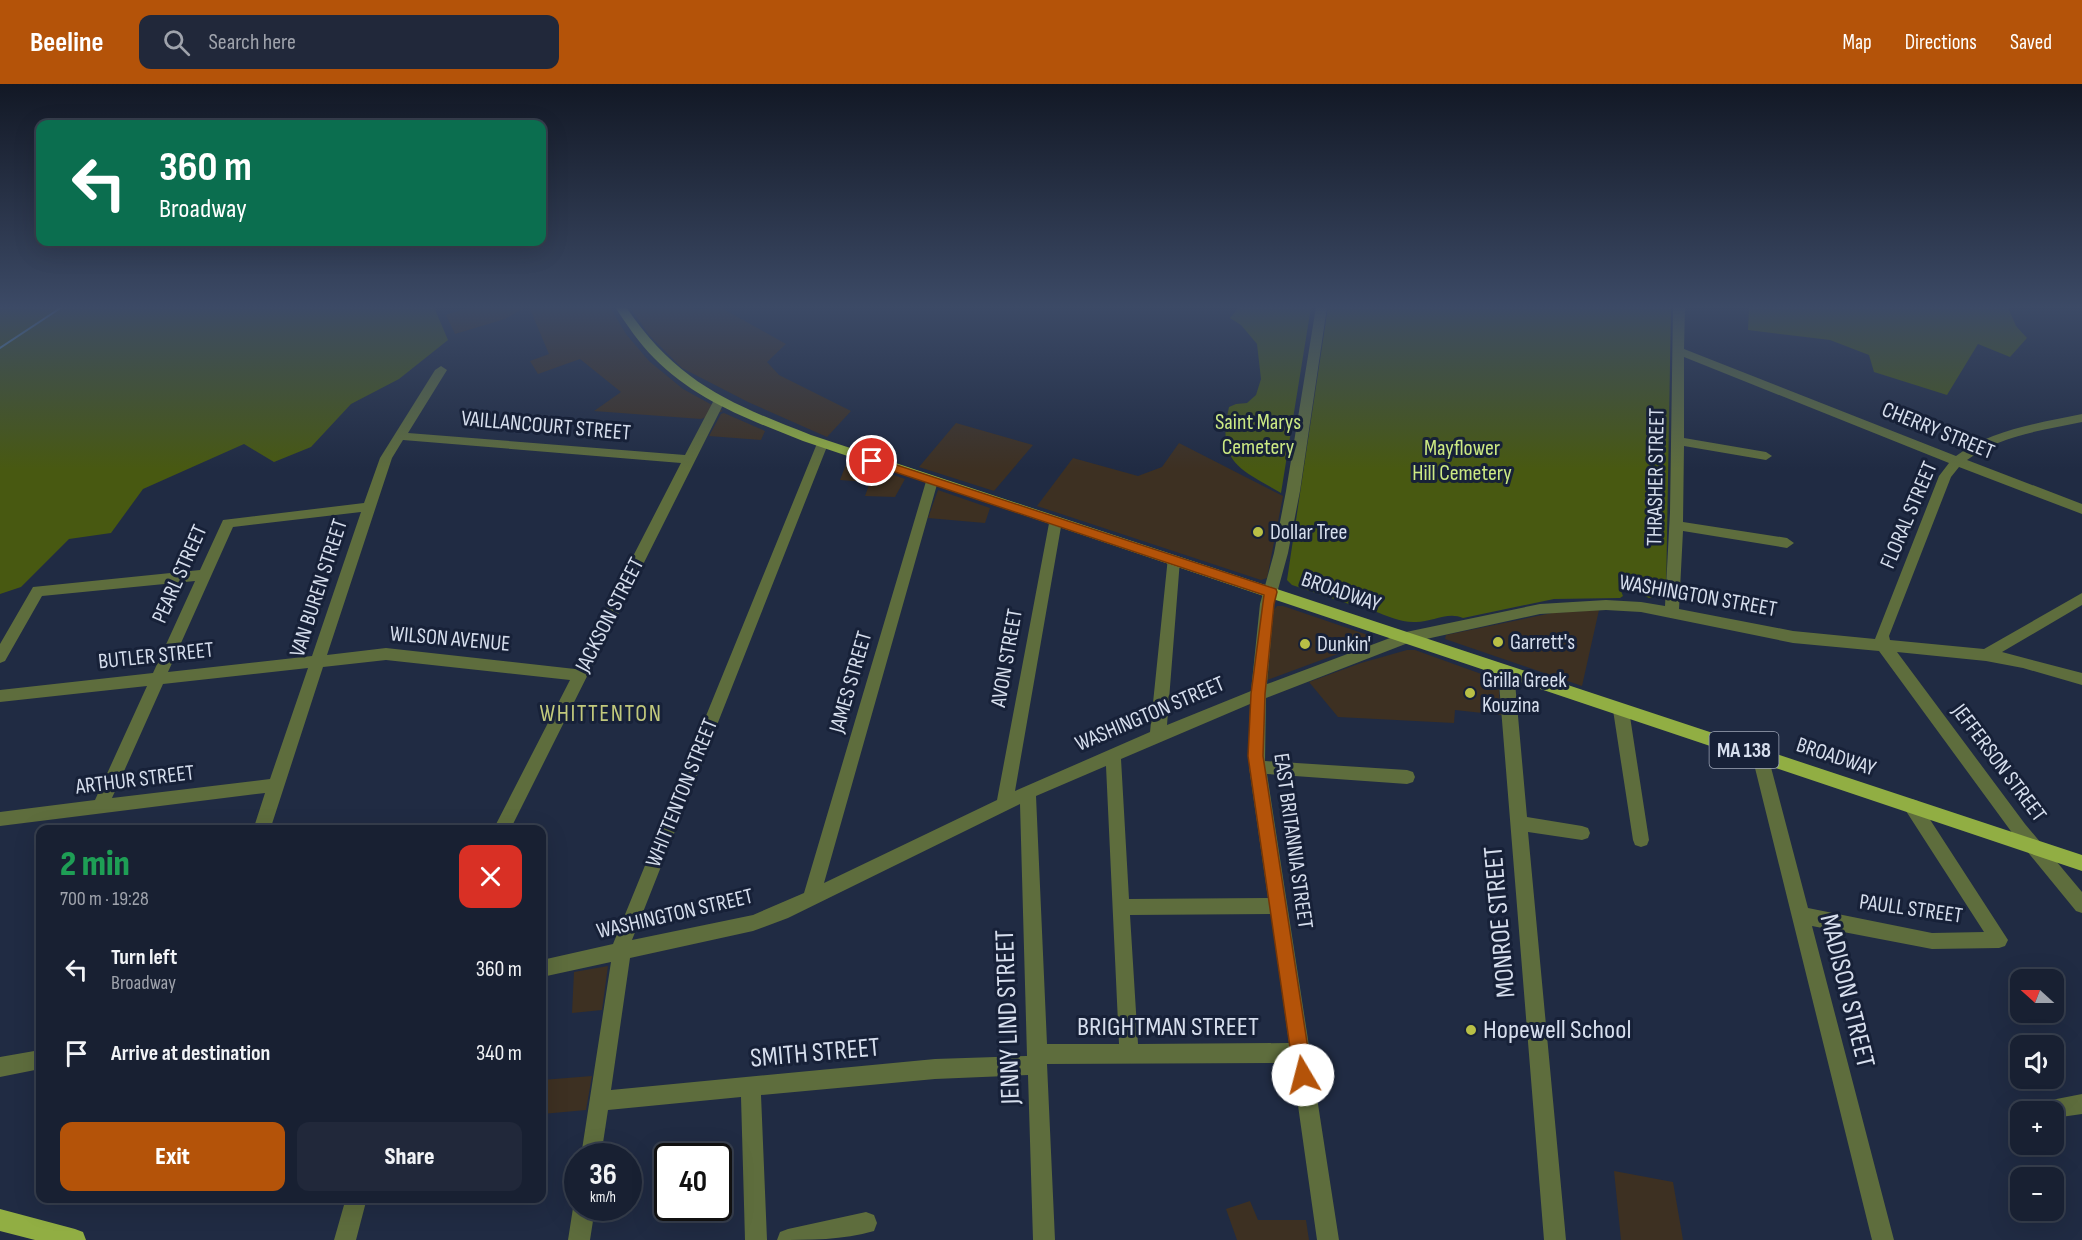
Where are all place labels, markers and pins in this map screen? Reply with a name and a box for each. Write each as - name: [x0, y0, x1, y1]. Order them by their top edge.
- pin: [846, 435, 897, 486]
- place label: Dollar Tree: [1270, 519, 1347, 546]
- marker: Dollar Tree: [1251, 525, 1265, 539]
- place label: Garrett's: [1510, 629, 1575, 656]
- place label: Dunkin': [1317, 631, 1371, 658]
- marker: Garrett's: [1491, 635, 1505, 649]
- marker: Dunkin': [1298, 637, 1312, 651]
- place label: Grilla Greek Kouzina: [1482, 667, 1567, 719]
- marker: Grilla Greek Kouzina: [1463, 686, 1477, 700]
- place label: Hopewell School: [1483, 1014, 1631, 1046]
- marker: Hopewell School: [1464, 1023, 1478, 1037]

